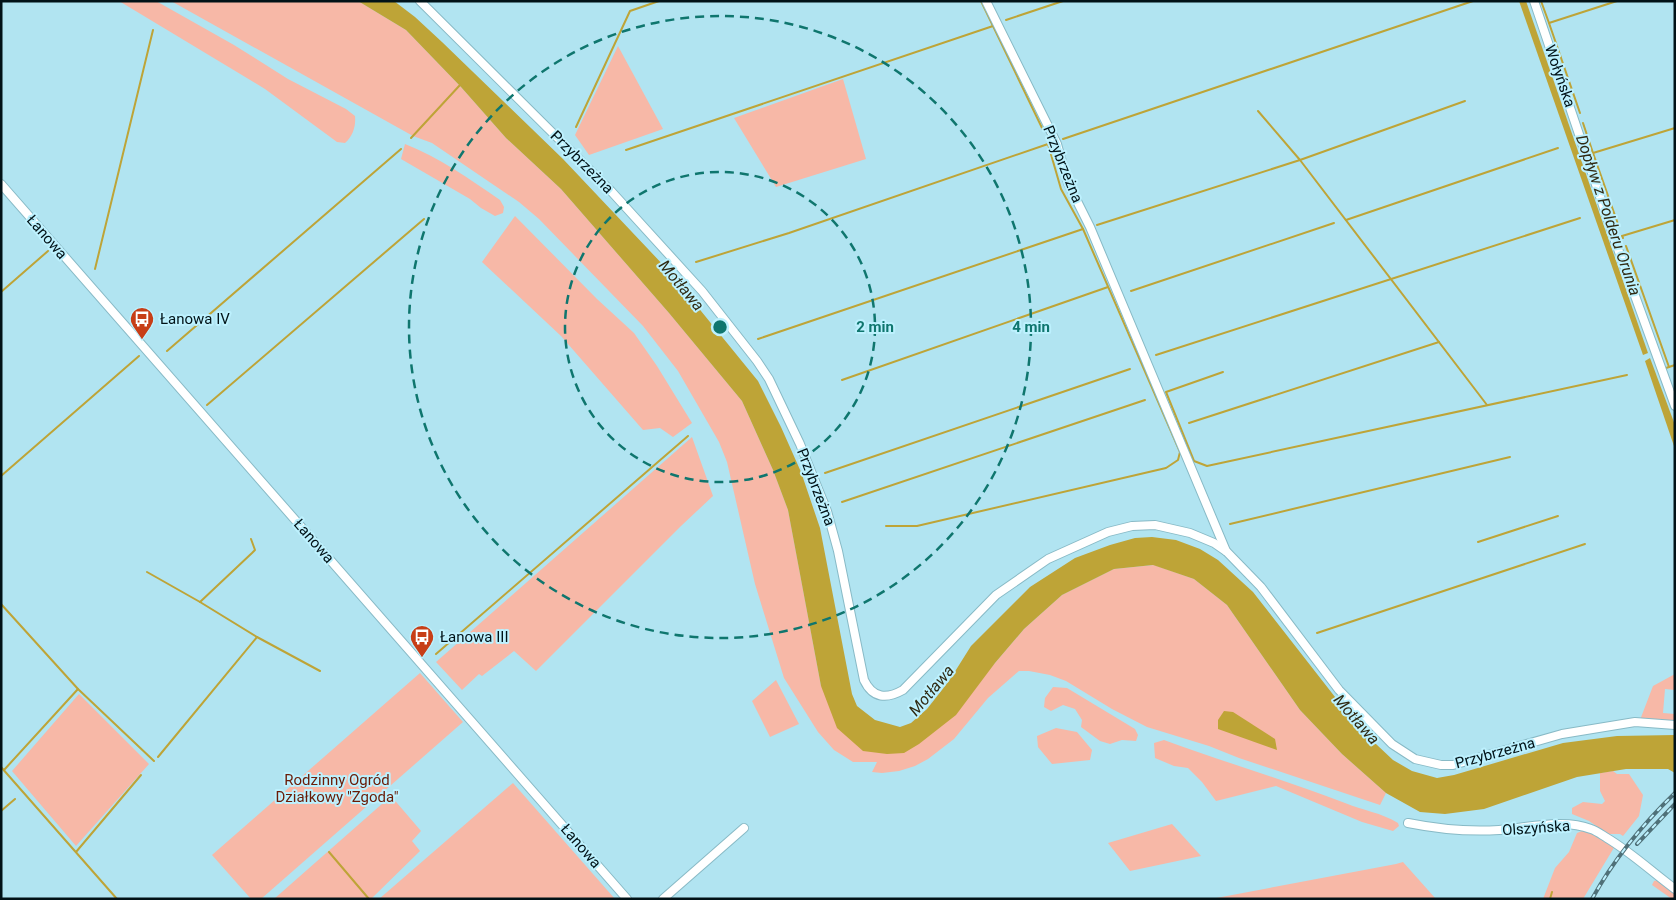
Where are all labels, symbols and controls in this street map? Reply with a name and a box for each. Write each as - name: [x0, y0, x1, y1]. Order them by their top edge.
- street label: Wołyńska: [1541, 43, 1579, 109]
- street label: Przybrzeżna: [1039, 123, 1087, 205]
- street label: Przybrzeżna: [547, 127, 617, 197]
- water label: Dopływ z Polderu Orunia: [1572, 132, 1645, 298]
- street label: Łanowa: [23, 211, 71, 263]
- water label: Motława: [655, 256, 708, 314]
- bus stop icon: Łanowa IV: [129, 306, 155, 340]
- place label: Łanowa IV: [160, 310, 230, 328]
- centre of rings: [711, 318, 729, 336]
- text: 2 min: [856, 318, 894, 336]
- text: 4 min: [1012, 318, 1050, 336]
- street label: Przybrzeżna: [793, 446, 839, 528]
- street label: Łanowa: [290, 515, 338, 567]
- bus stop icon: Łanowa III: [409, 624, 435, 658]
- place label: Łanowa III: [440, 628, 508, 646]
- water label: Motława: [905, 661, 958, 719]
- water label: Motława: [1330, 690, 1384, 748]
- street label: Przybrzeżna: [1453, 734, 1537, 772]
- park label: Rodzinny Ogród Działkowy "Zgoda": [276, 771, 399, 806]
- street label: Olszyńska: [1501, 817, 1571, 839]
- street label: Łanowa: [557, 820, 605, 872]

